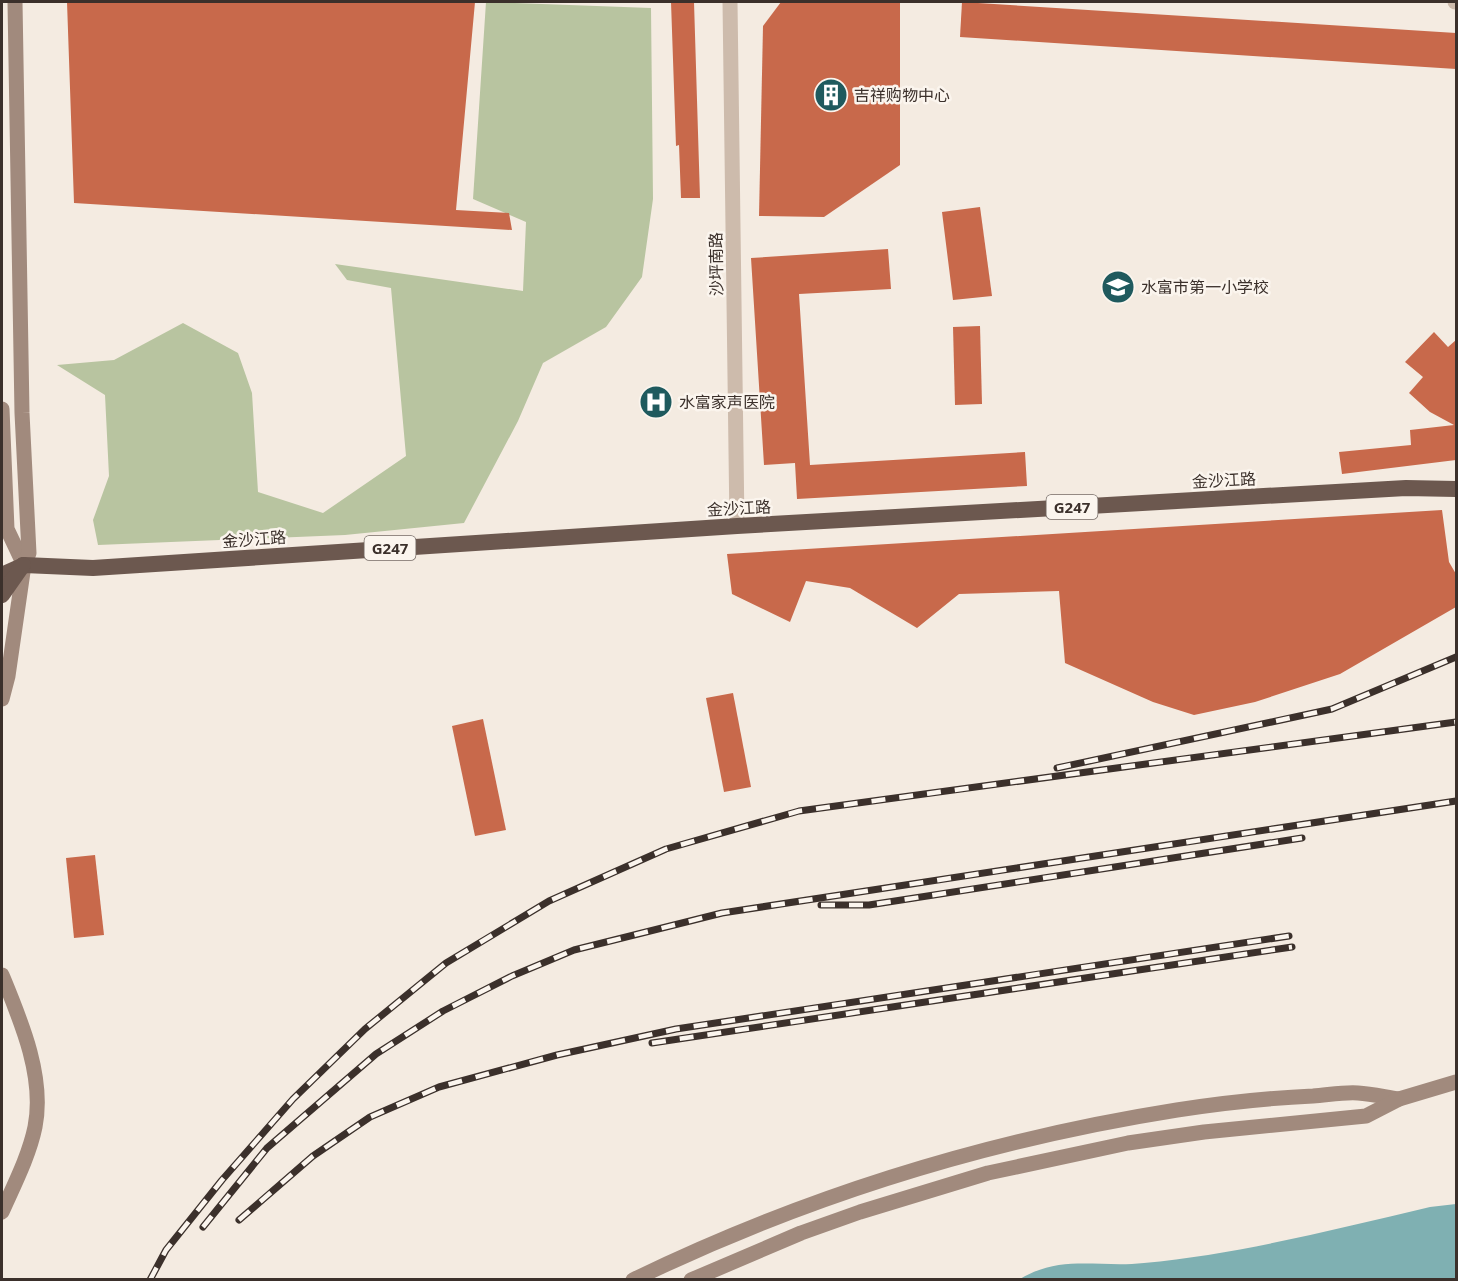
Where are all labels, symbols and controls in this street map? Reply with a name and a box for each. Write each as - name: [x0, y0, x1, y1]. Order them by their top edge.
- building icon: 吉祥购物中心: [813, 77, 849, 113]
- place label: 吉祥购物中心: [854, 84, 950, 106]
- street label: 沙坪南路: [704, 232, 728, 296]
- school or university icon: 水富市第一小学校: [1100, 269, 1136, 305]
- place label: 水富市第一小学校: [1141, 276, 1269, 298]
- hospital icon: 水富家声医院: [638, 384, 674, 420]
- place label: 水富家声医院: [679, 391, 775, 413]
- street label: 金沙江路: [1191, 467, 1257, 493]
- street label: 金沙江路: [706, 495, 772, 521]
- road number: G247: [1046, 495, 1098, 519]
- street label: 金沙江路: [221, 526, 287, 552]
- road number: G247: [364, 536, 416, 560]

